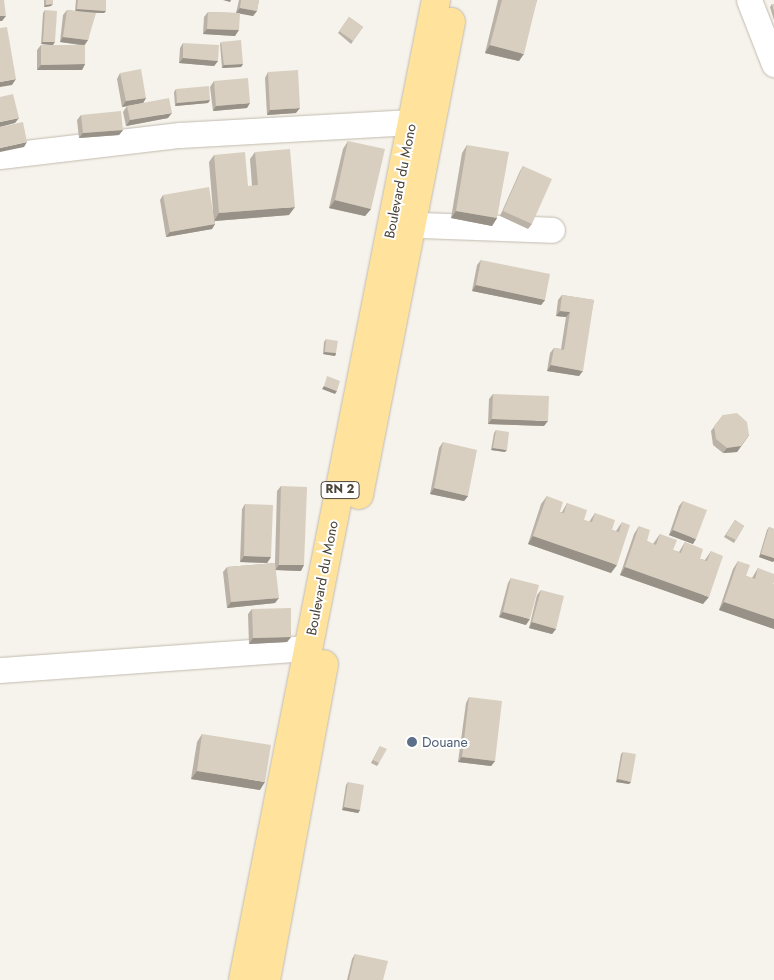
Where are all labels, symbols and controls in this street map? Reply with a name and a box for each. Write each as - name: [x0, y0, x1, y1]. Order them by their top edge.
- street label: Boulevard du Mono: [381, 122, 419, 240]
- road number: RN 2: [320, 480, 360, 500]
- street label: Boulevard du Mono: [303, 519, 341, 637]
- place label: Douane: [422, 734, 468, 750]
- marker: Douane: [406, 736, 418, 748]

